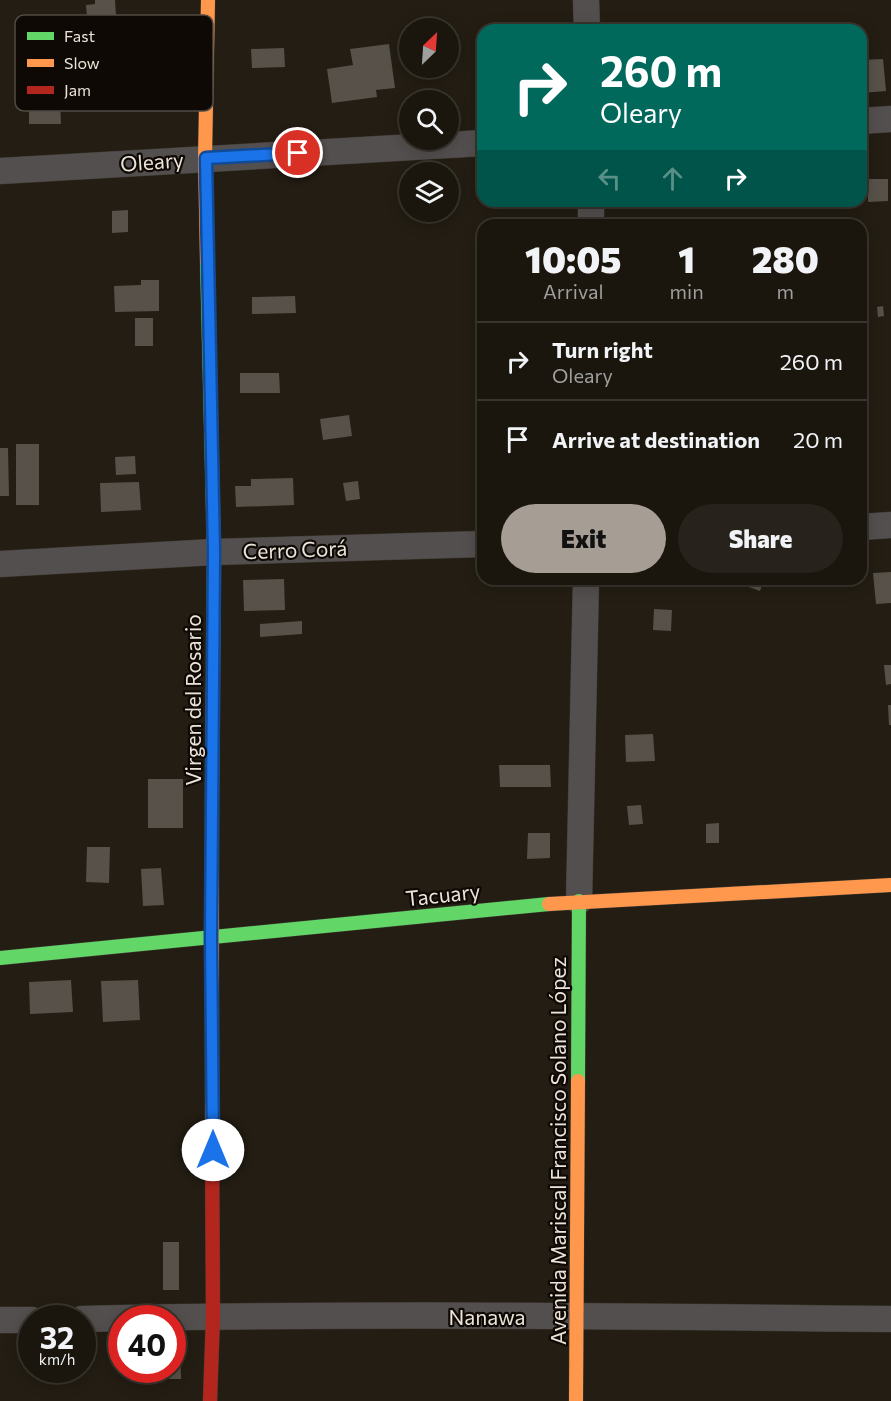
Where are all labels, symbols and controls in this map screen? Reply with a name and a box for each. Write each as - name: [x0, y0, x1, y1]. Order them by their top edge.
- legend: [15, 15, 213, 111]
- north arrow: [399, 18, 459, 78]
- map controls: [399, 18, 459, 222]
- text: Fast: [64, 26, 95, 45]
- text: 260 m: [600, 44, 722, 96]
- icon: right: [501, 48, 579, 126]
- text: Slow: [64, 53, 100, 72]
- text: Jam: [64, 80, 91, 99]
- button: search: [399, 90, 459, 150]
- text: Oleary: [600, 96, 682, 129]
- pin: [272, 127, 323, 178]
- icon: arrive: [281, 136, 314, 169]
- street label: Oleary: [119, 146, 185, 176]
- button: layers: [399, 162, 459, 222]
- icon: left: [593, 162, 626, 195]
- icon: ahead: [656, 162, 689, 195]
- icon: right: [719, 162, 752, 195]
- text: 10:05: [525, 236, 621, 280]
- text: 1: [678, 236, 695, 280]
- text: 280: [752, 236, 819, 280]
- text: Arrival: [543, 279, 604, 303]
- text: min: [670, 279, 704, 303]
- text: m: [777, 279, 794, 303]
- text: Turn right: [552, 336, 653, 363]
- icon: right: [501, 345, 534, 378]
- text: 260 m: [780, 348, 843, 375]
- text: Oleary: [552, 363, 613, 387]
- icon: arrive: [501, 423, 534, 456]
- text: Arrive at destination: [552, 426, 760, 453]
- text: 20 m: [793, 426, 843, 453]
- button: Exit: [501, 504, 666, 573]
- button: Share: [678, 504, 843, 573]
- street label: Cerro Corá: [242, 535, 348, 563]
- street label: Virgen del Rosario: [180, 614, 205, 786]
- street label: Tacuary: [404, 878, 482, 910]
- street label: Avenida Mariscal Francisco Solano López: [545, 957, 570, 1345]
- position arrow: [181, 1118, 245, 1182]
- street label: Nanawa: [448, 1304, 526, 1329]
- speed limit sign: 40: [108, 1305, 186, 1383]
- text: 32: [40, 1318, 74, 1355]
- text: km/h: [39, 1350, 75, 1368]

